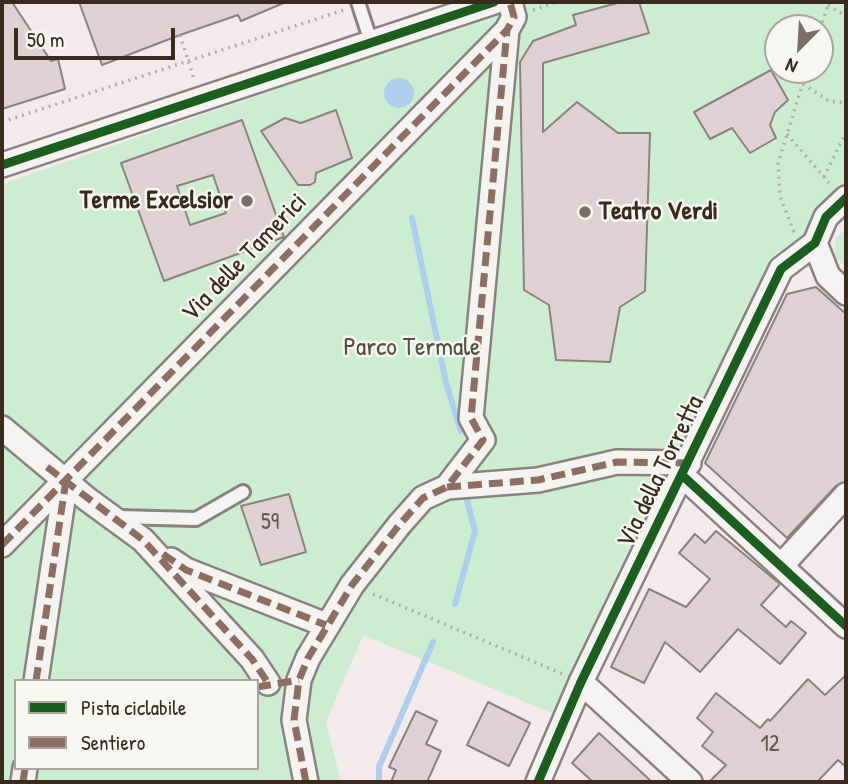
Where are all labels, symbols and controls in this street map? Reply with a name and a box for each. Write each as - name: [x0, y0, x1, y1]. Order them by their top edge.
- scale bar: [18, 14, 178, 58]
- north arrow: [764, 14, 834, 84]
- text: 50 m: [27, 25, 64, 54]
- text: N: [781, 52, 801, 80]
- place label: Terme Excelsior: [80, 185, 233, 217]
- street label: Via delle Tamerici: [176, 187, 314, 329]
- marker: Terme Excelsior: [239, 193, 255, 209]
- place label: Teatro Verdi: [599, 196, 718, 228]
- marker: Teatro Verdi: [577, 204, 593, 220]
- park label: Parco Termale: [344, 332, 480, 364]
- street label: Via della Torretta: [611, 391, 711, 553]
- house number: 59: [261, 509, 279, 537]
- legend: [14, 679, 259, 770]
- text: Pista ciclabile: [81, 693, 186, 722]
- text: Sentiero: [81, 728, 145, 757]
- house number: 12: [760, 731, 780, 759]

